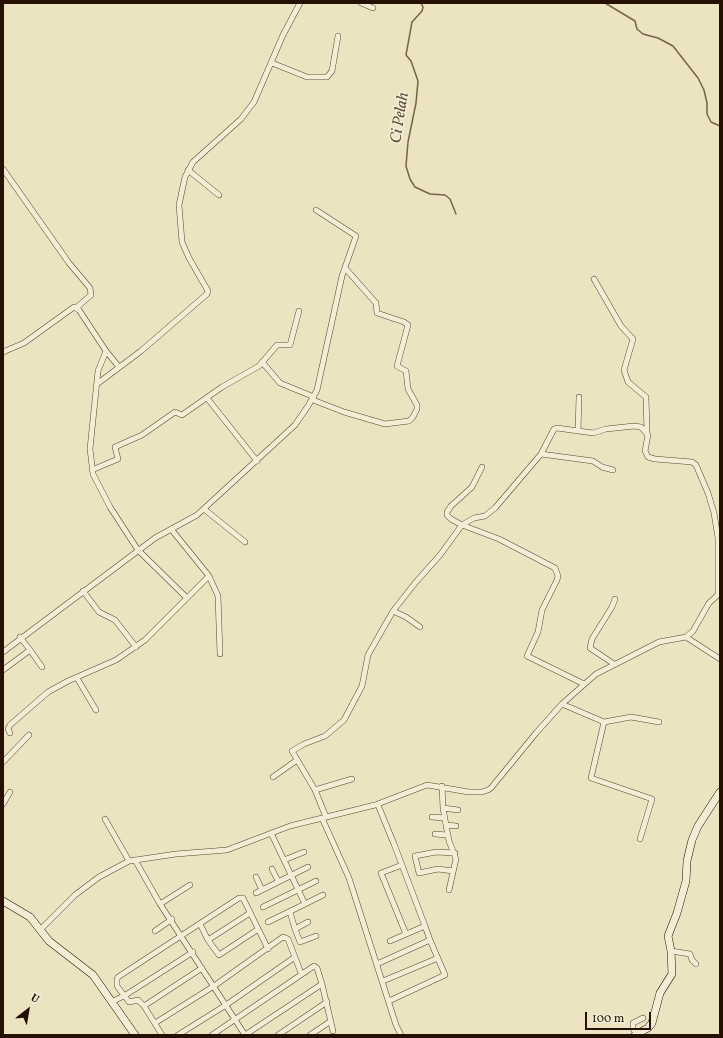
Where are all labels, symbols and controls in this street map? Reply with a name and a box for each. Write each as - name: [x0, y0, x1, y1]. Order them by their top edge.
- water label: Ci Pelah: [387, 91, 415, 145]
- north arrow: [8, 990, 48, 1030]
- text: U: [27, 991, 42, 1008]
- scale bar: [587, 1004, 653, 1030]
- text: 100 m: [592, 1011, 624, 1027]

